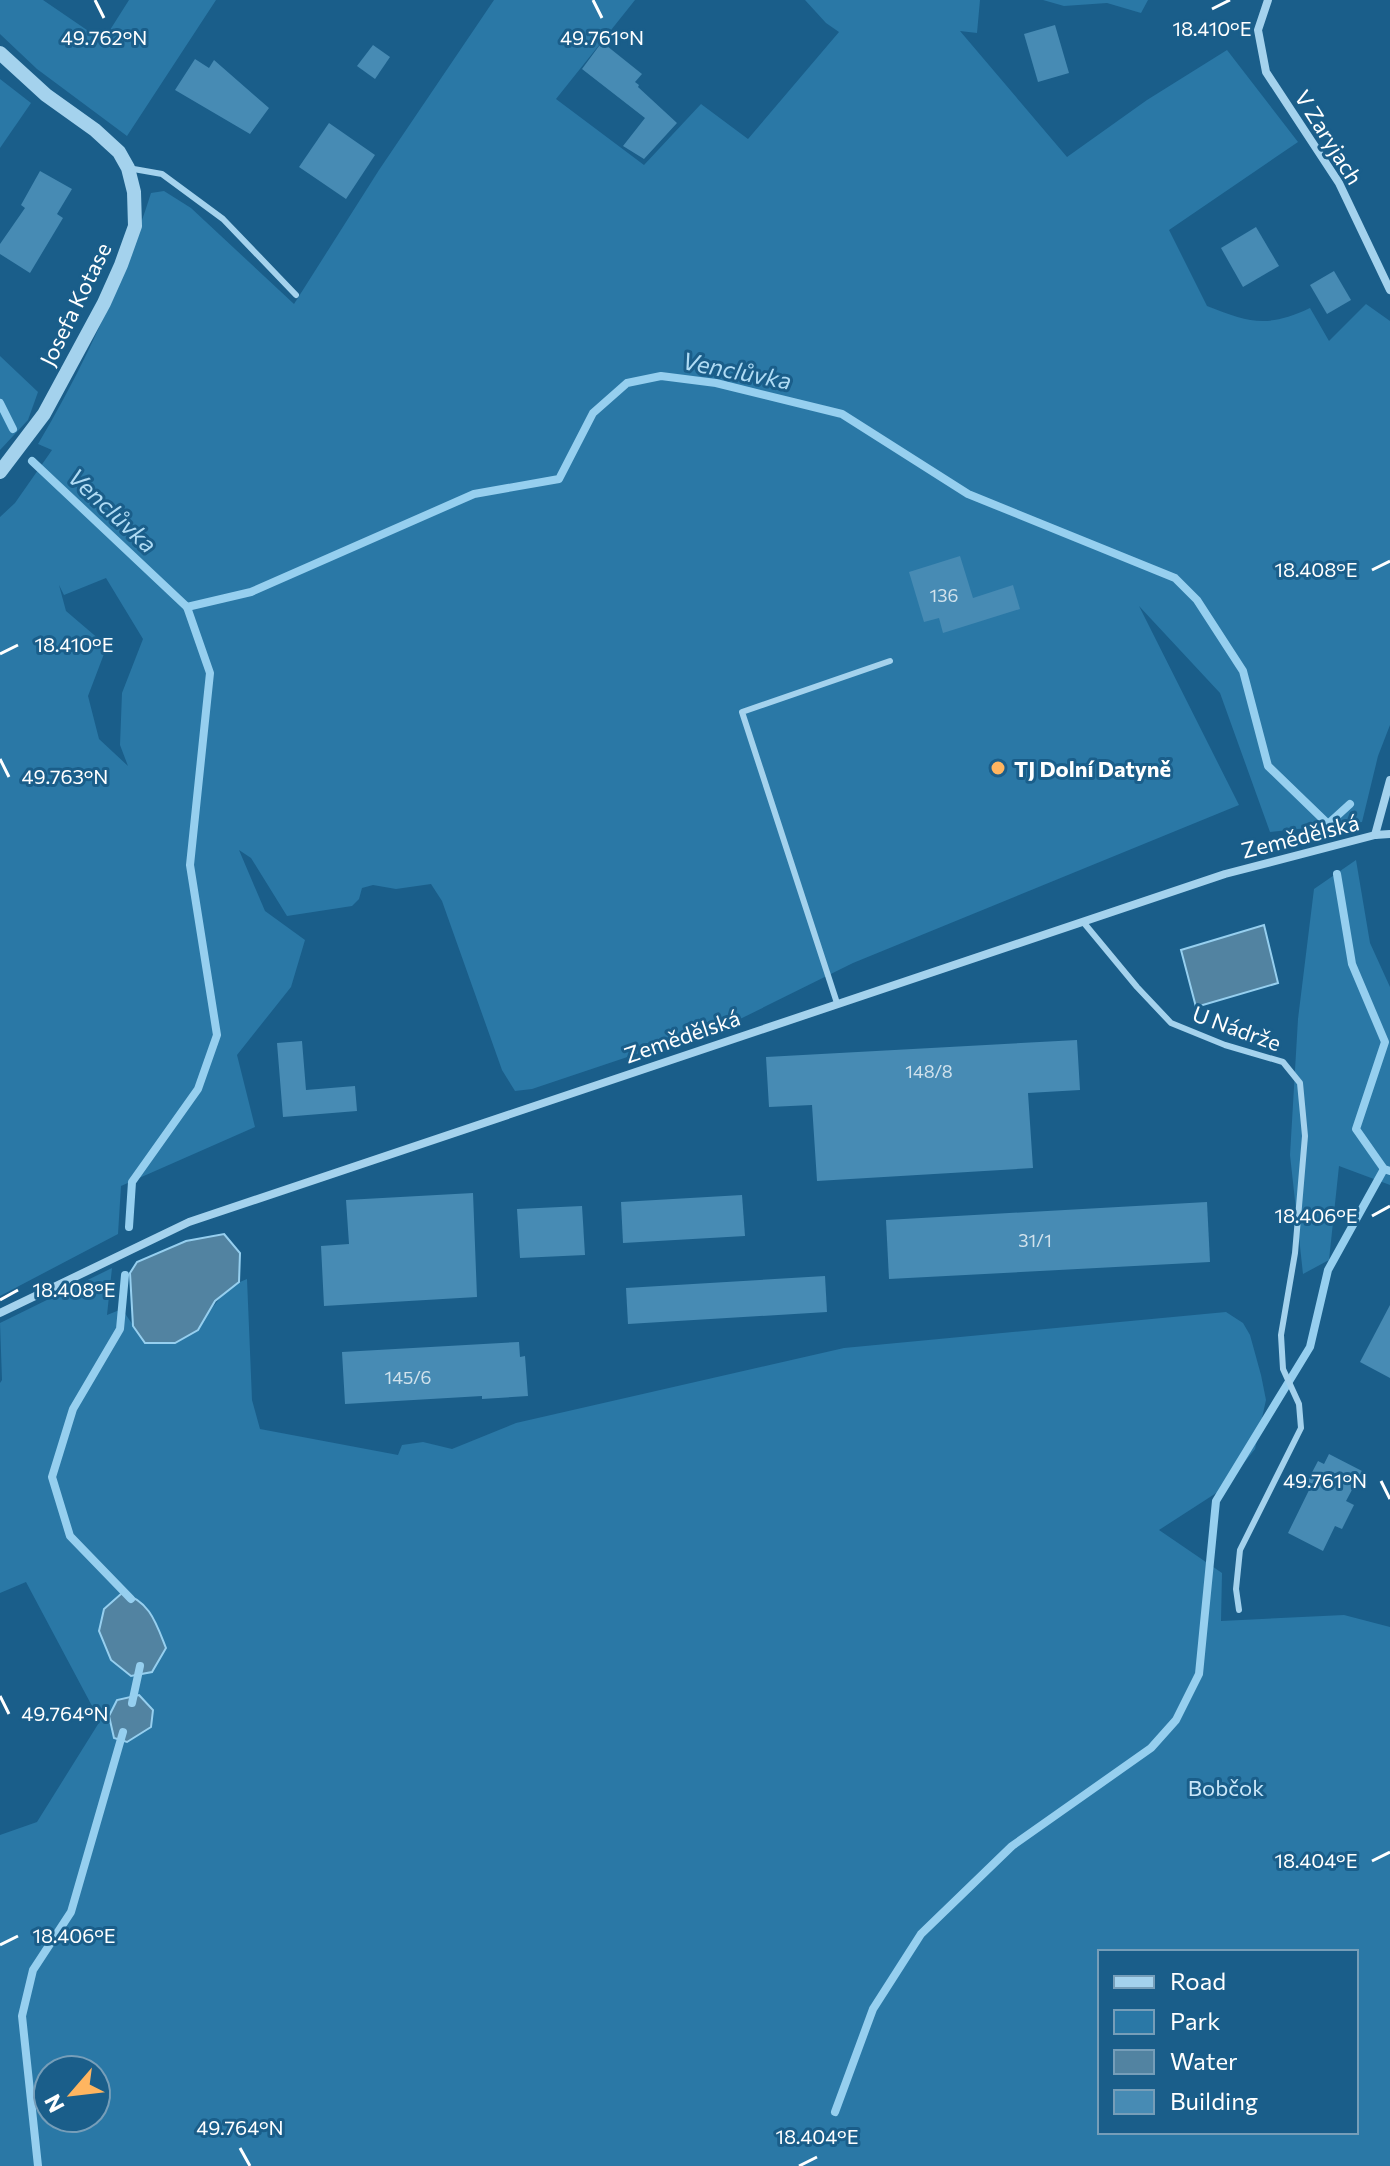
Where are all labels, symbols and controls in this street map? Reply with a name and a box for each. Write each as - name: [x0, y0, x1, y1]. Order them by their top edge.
- text: 18.410°E: [1172, 16, 1252, 40]
- text: 49.762°N: [61, 25, 147, 49]
- text: 49.761°N: [560, 25, 644, 49]
- street label: V Zaryjach: [1289, 85, 1369, 189]
- street label: Josefa Kotase: [33, 238, 117, 370]
- water label: Venclůvka: [680, 345, 794, 395]
- water label: Venclůvka: [63, 462, 163, 558]
- text: 18.408°E: [1274, 557, 1358, 581]
- house number: 136: [930, 584, 958, 606]
- text: 18.410°E: [34, 632, 114, 656]
- place label: TJ Dolní Datyně: [1014, 755, 1171, 782]
- marker: TJ Dolní Datyně: [989, 759, 1007, 777]
- text: 49.763°N: [22, 764, 108, 788]
- street label: Zemědělská: [1238, 808, 1362, 864]
- street label: U Nádrže: [1189, 1000, 1285, 1056]
- street label: Zemědělská: [621, 1004, 743, 1068]
- house number: 148/8: [905, 1060, 953, 1082]
- text: 18.406°E: [1274, 1203, 1358, 1227]
- house number: 31/1: [1018, 1229, 1052, 1251]
- text: 18.408°E: [32, 1277, 116, 1301]
- house number: 145/6: [385, 1366, 431, 1388]
- text: 49.761°N: [1283, 1468, 1367, 1492]
- text: 49.764°N: [21, 1701, 109, 1725]
- park label: Bobčok: [1188, 1774, 1264, 1801]
- text: 18.404°E: [1274, 1848, 1358, 1872]
- text: 18.406°E: [32, 1923, 116, 1947]
- legend: [1098, 1950, 1358, 2134]
- text: Road: [1170, 1966, 1226, 1995]
- text: Park: [1170, 2006, 1220, 2035]
- text: Water: [1170, 2046, 1238, 2075]
- north arrow: [32, 2054, 112, 2134]
- text: Building: [1170, 2086, 1258, 2115]
- text: N: [38, 2090, 70, 2117]
- text: 49.764°N: [196, 2115, 284, 2139]
- text: 18.404°E: [775, 2124, 859, 2148]

